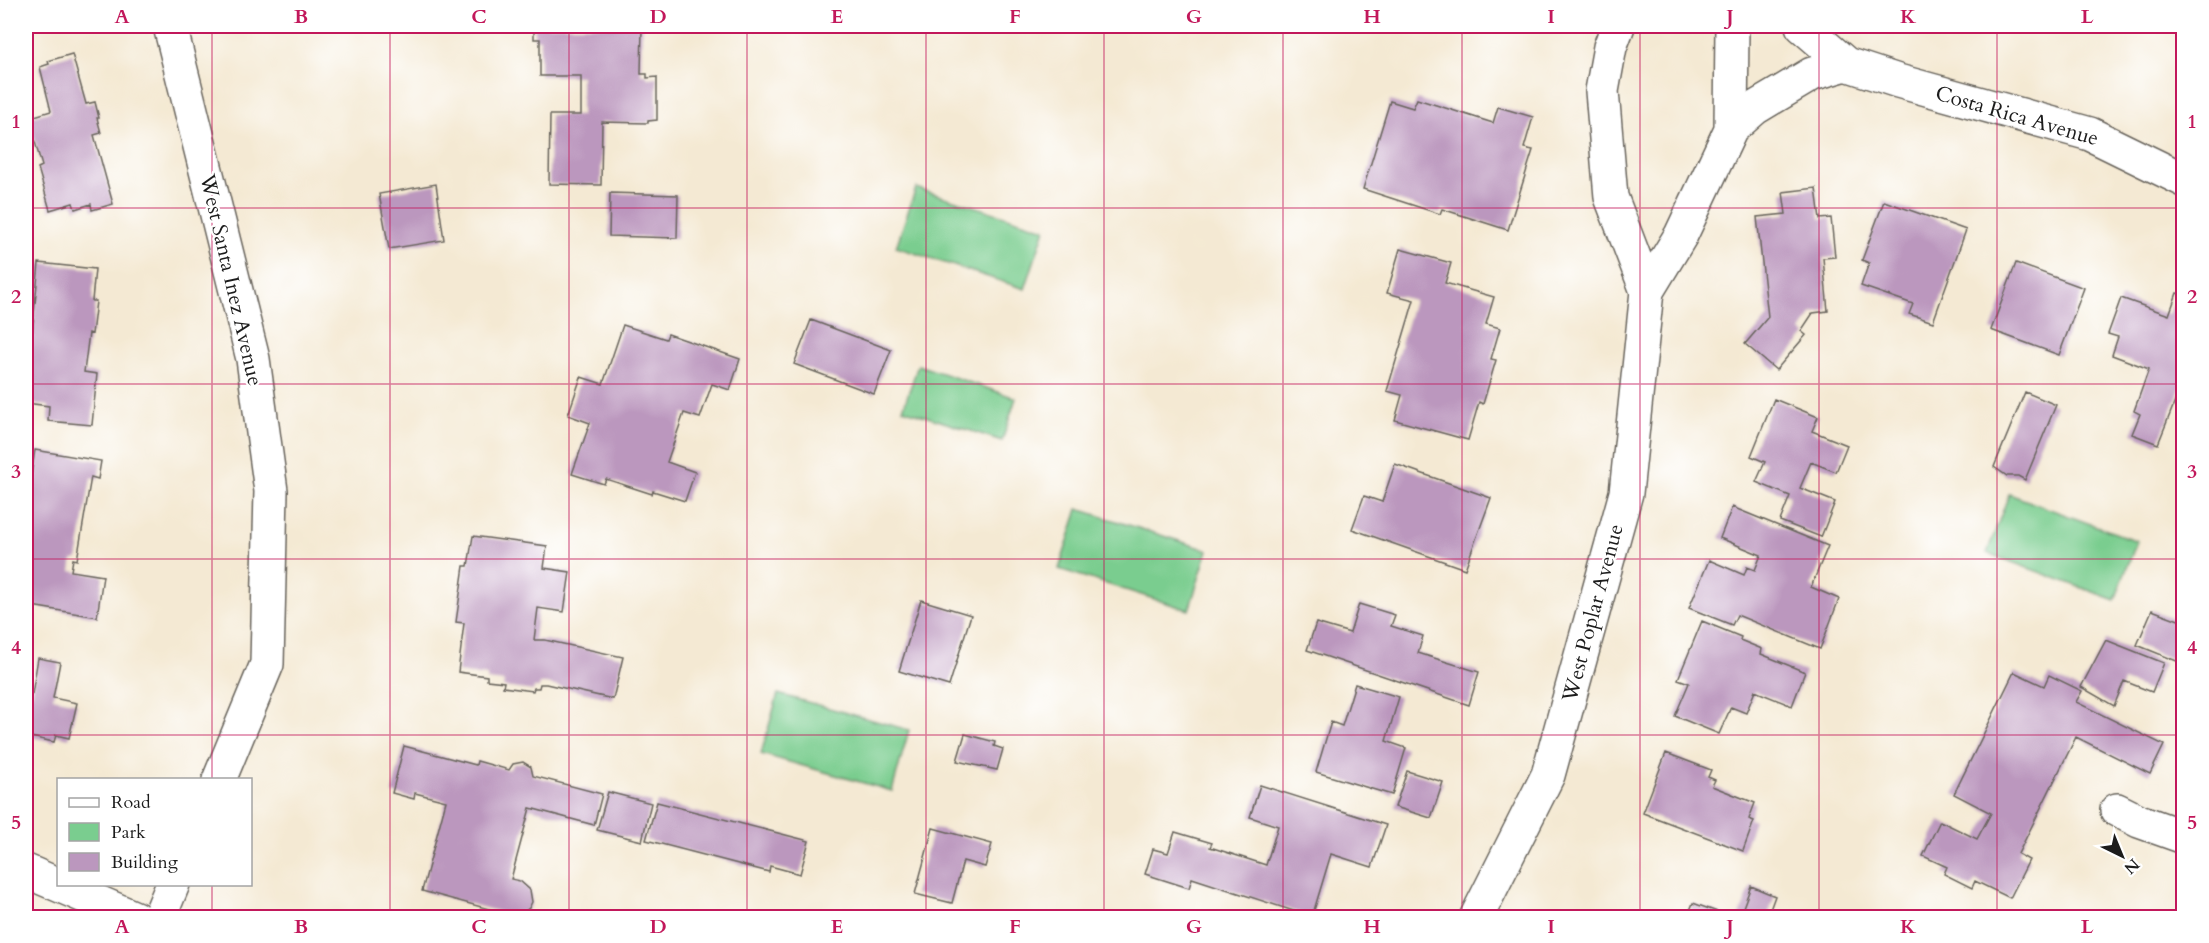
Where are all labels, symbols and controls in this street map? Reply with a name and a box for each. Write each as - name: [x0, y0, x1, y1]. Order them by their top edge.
- text: A: [114, 3, 130, 30]
- text: B: [294, 3, 308, 30]
- text: C: [471, 3, 487, 30]
- text: D: [649, 3, 667, 30]
- text: E: [831, 3, 843, 30]
- text: F: [1009, 3, 1021, 30]
- text: G: [1186, 3, 1202, 30]
- text: H: [1363, 3, 1381, 30]
- text: I: [1547, 3, 1555, 30]
- text: J: [1723, 3, 1734, 30]
- text: K: [1900, 3, 1917, 30]
- text: L: [2081, 3, 2094, 30]
- street label: Costa Rica Avenue: [1932, 79, 2102, 153]
- text: 1: [11, 108, 21, 135]
- text: 1: [2187, 108, 2197, 135]
- street label: West Santa Inez Avenue: [192, 170, 269, 389]
- text: 2: [11, 283, 21, 310]
- text: 2: [2187, 283, 2197, 310]
- text: 3: [11, 458, 21, 485]
- text: 3: [2187, 458, 2197, 485]
- street label: West Poplar Avenue: [1555, 521, 1631, 706]
- text: 4: [11, 634, 21, 661]
- text: 4: [2187, 634, 2197, 661]
- legend: [57, 778, 252, 886]
- text: Road: [111, 790, 151, 815]
- text: 5: [11, 809, 21, 836]
- text: 5: [2187, 809, 2197, 836]
- text: Park: [111, 820, 146, 845]
- north arrow: [2092, 826, 2152, 886]
- text: Building: [111, 850, 179, 875]
- text: N: [2119, 853, 2144, 879]
- text: A: [114, 913, 130, 940]
- text: B: [294, 913, 308, 940]
- text: C: [471, 913, 487, 940]
- text: D: [649, 913, 667, 940]
- text: E: [831, 913, 843, 940]
- text: F: [1009, 913, 1021, 940]
- text: G: [1186, 913, 1202, 940]
- text: H: [1363, 913, 1381, 940]
- text: I: [1547, 913, 1555, 940]
- text: J: [1723, 913, 1734, 940]
- text: K: [1900, 913, 1917, 940]
- text: L: [2081, 913, 2094, 940]

